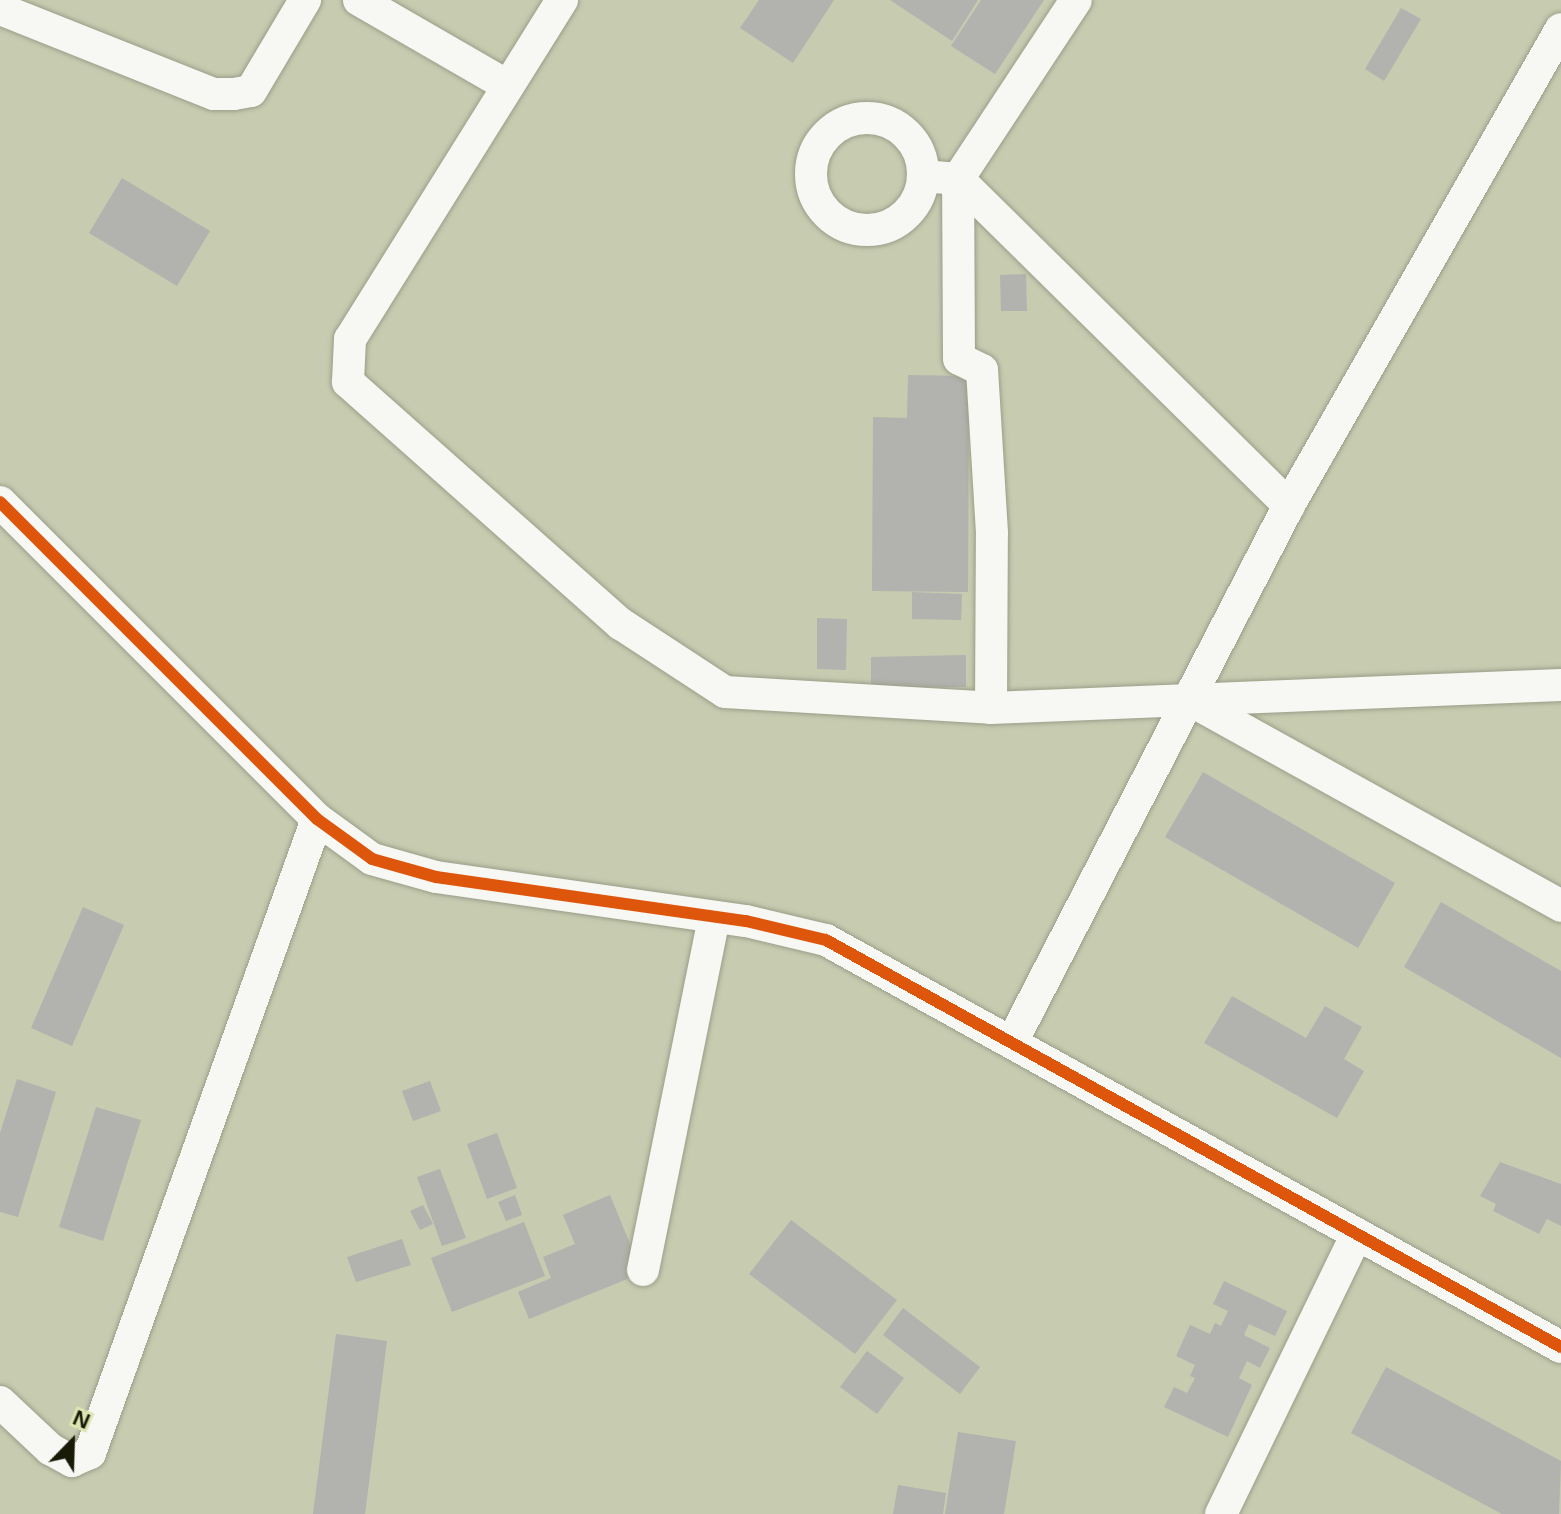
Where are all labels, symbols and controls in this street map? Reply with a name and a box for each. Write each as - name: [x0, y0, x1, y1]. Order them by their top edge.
- north arrow: [32, 1402, 112, 1482]
- text: N: [69, 1405, 94, 1434]

